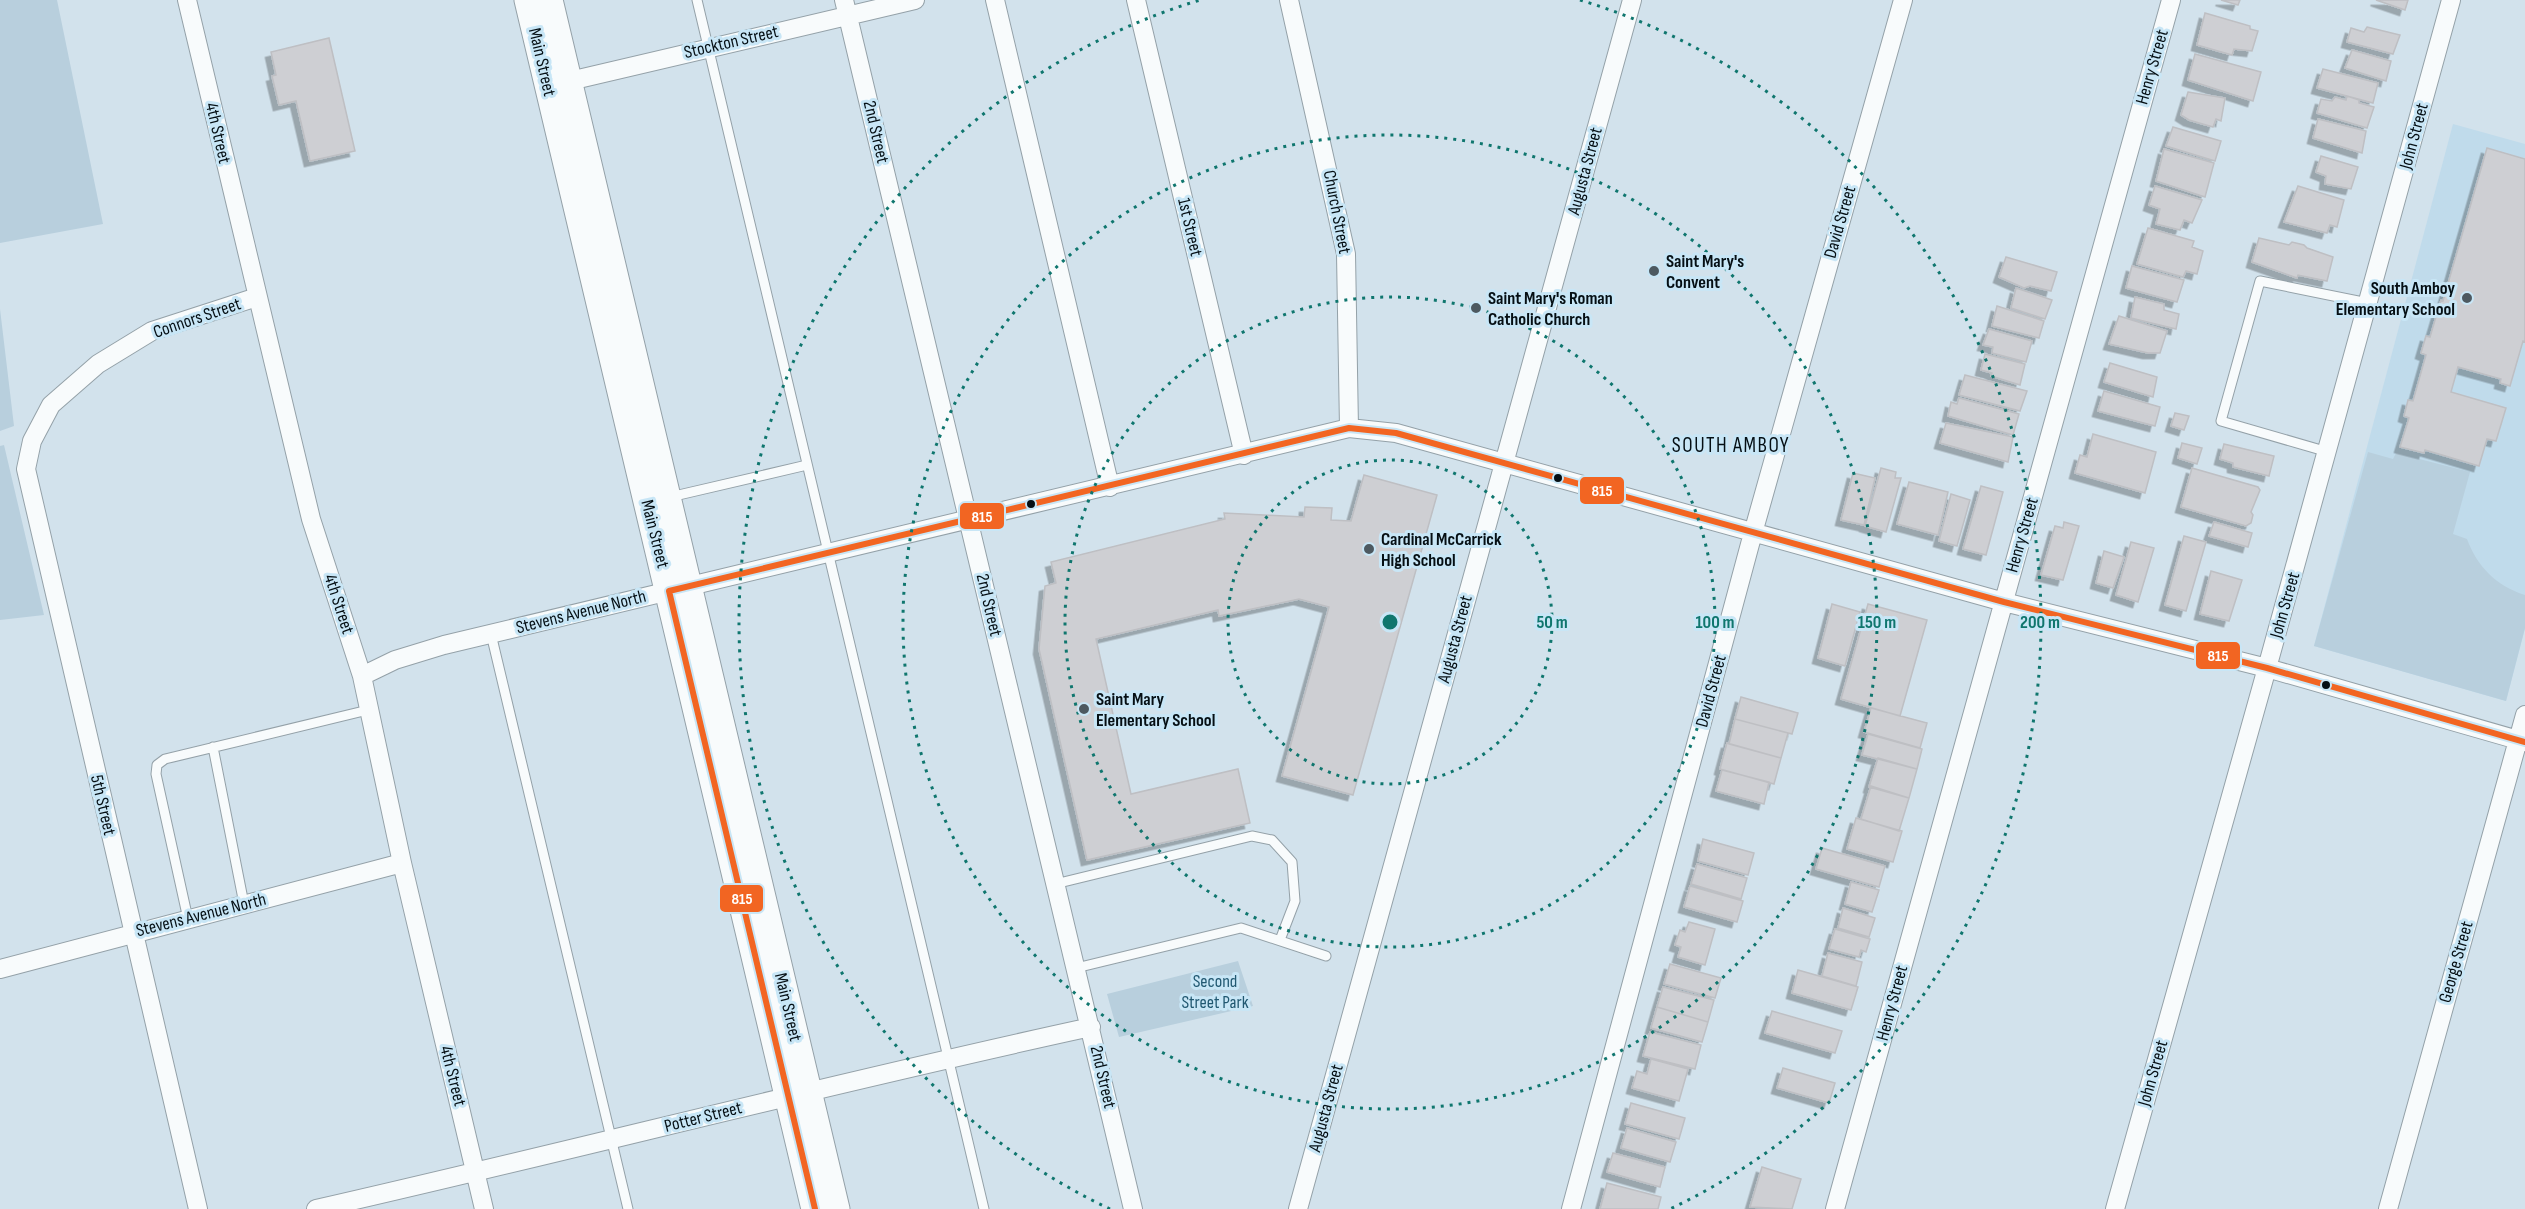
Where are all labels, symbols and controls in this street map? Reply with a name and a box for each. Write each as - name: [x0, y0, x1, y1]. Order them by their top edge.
- street label: Stockton Street: [682, 21, 781, 63]
- street label: Main Street: [524, 26, 560, 99]
- street label: Henry Street: [2131, 27, 2173, 107]
- street label: 2nd Street: [859, 99, 893, 166]
- street label: John Street: [2395, 100, 2433, 172]
- street label: 4th Street: [201, 101, 235, 166]
- street label: Augusta Street: [1563, 125, 1607, 218]
- street label: Church Street: [1319, 168, 1355, 256]
- street label: David Street: [1820, 183, 1860, 261]
- street label: 1st Street: [1173, 196, 1207, 259]
- place label: Saint Mary's Convent: [1666, 251, 1744, 293]
- marker: Saint Mary's Convent: [1647, 264, 1661, 278]
- place label: South Amboy Elementary School: [2336, 278, 2456, 320]
- place label: Saint Mary's Roman Catholic Church: [1488, 288, 1613, 330]
- marker: South Amboy Elementary School: [2460, 291, 2474, 305]
- street label: Connors Street: [151, 293, 244, 343]
- marker: Saint Mary's Roman Catholic Church: [1469, 301, 1483, 315]
- district label: SOUTH AMBOY: [1672, 433, 1790, 458]
- unlabelled marker: [1552, 472, 1564, 484]
- line badge: 815: [1579, 476, 1625, 505]
- text: 815: [1592, 482, 1612, 501]
- street label: Henry Street: [2001, 495, 2043, 575]
- street label: Main Street: [636, 498, 674, 571]
- unlabelled marker: [1025, 498, 1037, 510]
- line badge: 815: [959, 502, 1005, 530]
- text: 815: [972, 508, 992, 527]
- place label: Cardinal McCarrick High School: [1381, 529, 1502, 571]
- marker: Cardinal McCarrick High School: [1362, 542, 1376, 556]
- street label: John Street: [2265, 569, 2305, 641]
- street label: 4th Street: [320, 571, 359, 637]
- street label: 2nd Street: [972, 572, 1006, 639]
- street label: Stevens Avenue North: [514, 586, 648, 638]
- street label: Augusta Street: [1433, 593, 1477, 686]
- centre of rings: [1380, 612, 1400, 632]
- text: 50 m: [1536, 612, 1568, 633]
- text: 100 m: [1696, 612, 1735, 633]
- text: 150 m: [1858, 612, 1896, 633]
- text: 200 m: [2020, 612, 2060, 633]
- line badge: 815: [2195, 641, 2241, 670]
- text: 815: [2208, 647, 2228, 666]
- street label: David Street: [1691, 652, 1731, 730]
- unlabelled marker: [2320, 679, 2332, 691]
- place label: Saint Mary Elementary School: [1096, 689, 1215, 731]
- marker: Saint Mary Elementary School: [1077, 702, 1091, 716]
- street label: 5th Street: [86, 773, 120, 838]
- line badge: 815: [719, 884, 764, 913]
- street label: Stevens Avenue North: [134, 889, 268, 941]
- text: 815: [732, 890, 752, 909]
- street label: George Street: [2434, 918, 2478, 1005]
- street label: Henry Street: [1872, 963, 1912, 1043]
- street label: Main Street: [770, 971, 806, 1044]
- park label: Second Street Park: [1181, 971, 1249, 1013]
- street label: John Street: [2133, 1037, 2173, 1109]
- street label: 4th Street: [435, 1044, 471, 1109]
- street label: 2nd Street: [1086, 1044, 1120, 1111]
- street label: Augusta Street: [1304, 1062, 1348, 1155]
- street label: Potter Street: [662, 1097, 744, 1137]

